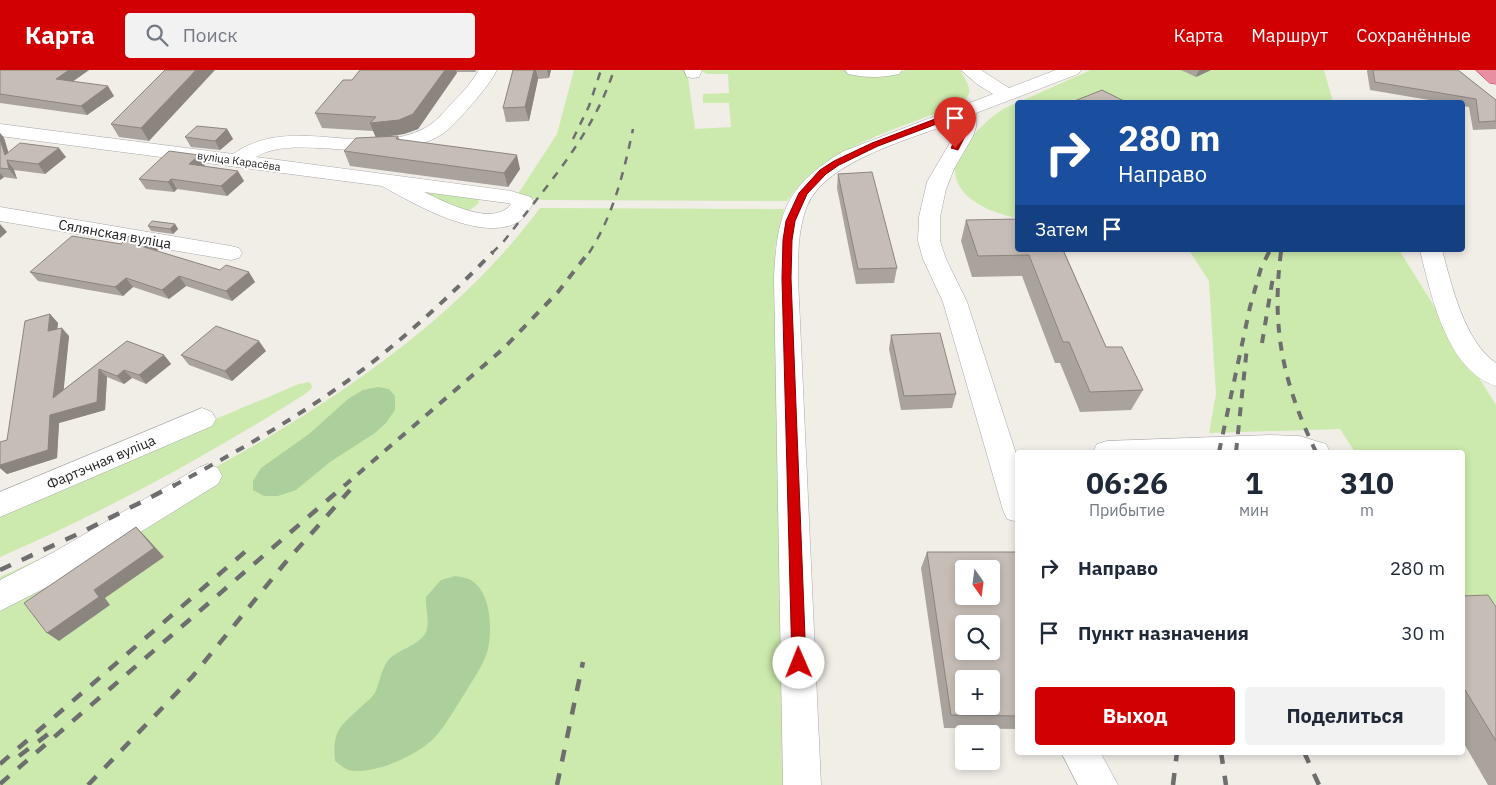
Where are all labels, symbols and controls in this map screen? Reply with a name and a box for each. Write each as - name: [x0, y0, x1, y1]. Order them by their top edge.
- search box: [125, 13, 475, 58]
- text: Карта: [25, 19, 95, 51]
- icon: search: [143, 21, 171, 49]
- text: Поиск: [183, 23, 238, 47]
- text: Карта: [1174, 24, 1223, 47]
- text: Маршрут: [1251, 24, 1328, 47]
- text: Сохранённые: [1356, 24, 1471, 47]
- pin: [934, 97, 976, 148]
- icon: arrive: [941, 104, 969, 132]
- text: 280 m: [1118, 115, 1221, 161]
- icon: right: [1035, 120, 1100, 185]
- street label: вуліца Карасёва: [196, 148, 282, 174]
- text: Направо: [1118, 159, 1207, 188]
- street label: Сялянская вуліца: [57, 215, 173, 253]
- icon: arrive: [1098, 215, 1126, 243]
- text: Затем: [1035, 217, 1088, 241]
- street label: Фартэчная вуліца: [44, 431, 159, 493]
- text: 06:26: [1086, 463, 1168, 502]
- text: 1: [1245, 463, 1263, 502]
- text: 310: [1340, 463, 1394, 502]
- text: Прибытие: [1089, 500, 1165, 520]
- text: мин: [1239, 500, 1269, 520]
- text: m: [1360, 500, 1374, 520]
- icon: right: [1035, 554, 1063, 582]
- text: Направо: [1078, 556, 1158, 580]
- text: 280 m: [1390, 556, 1445, 580]
- north arrow: [955, 560, 1000, 605]
- map controls: [955, 560, 1000, 770]
- button: search: [955, 615, 1000, 660]
- icon: arrive: [1035, 619, 1063, 647]
- text: Пункт назначения: [1078, 621, 1249, 645]
- text: 30 m: [1401, 621, 1445, 645]
- position arrow: [772, 636, 824, 688]
- button: +: [955, 670, 1000, 715]
- button: Выход: [1035, 687, 1235, 745]
- button: Поделиться: [1245, 687, 1445, 745]
- button: −: [955, 725, 1000, 770]

